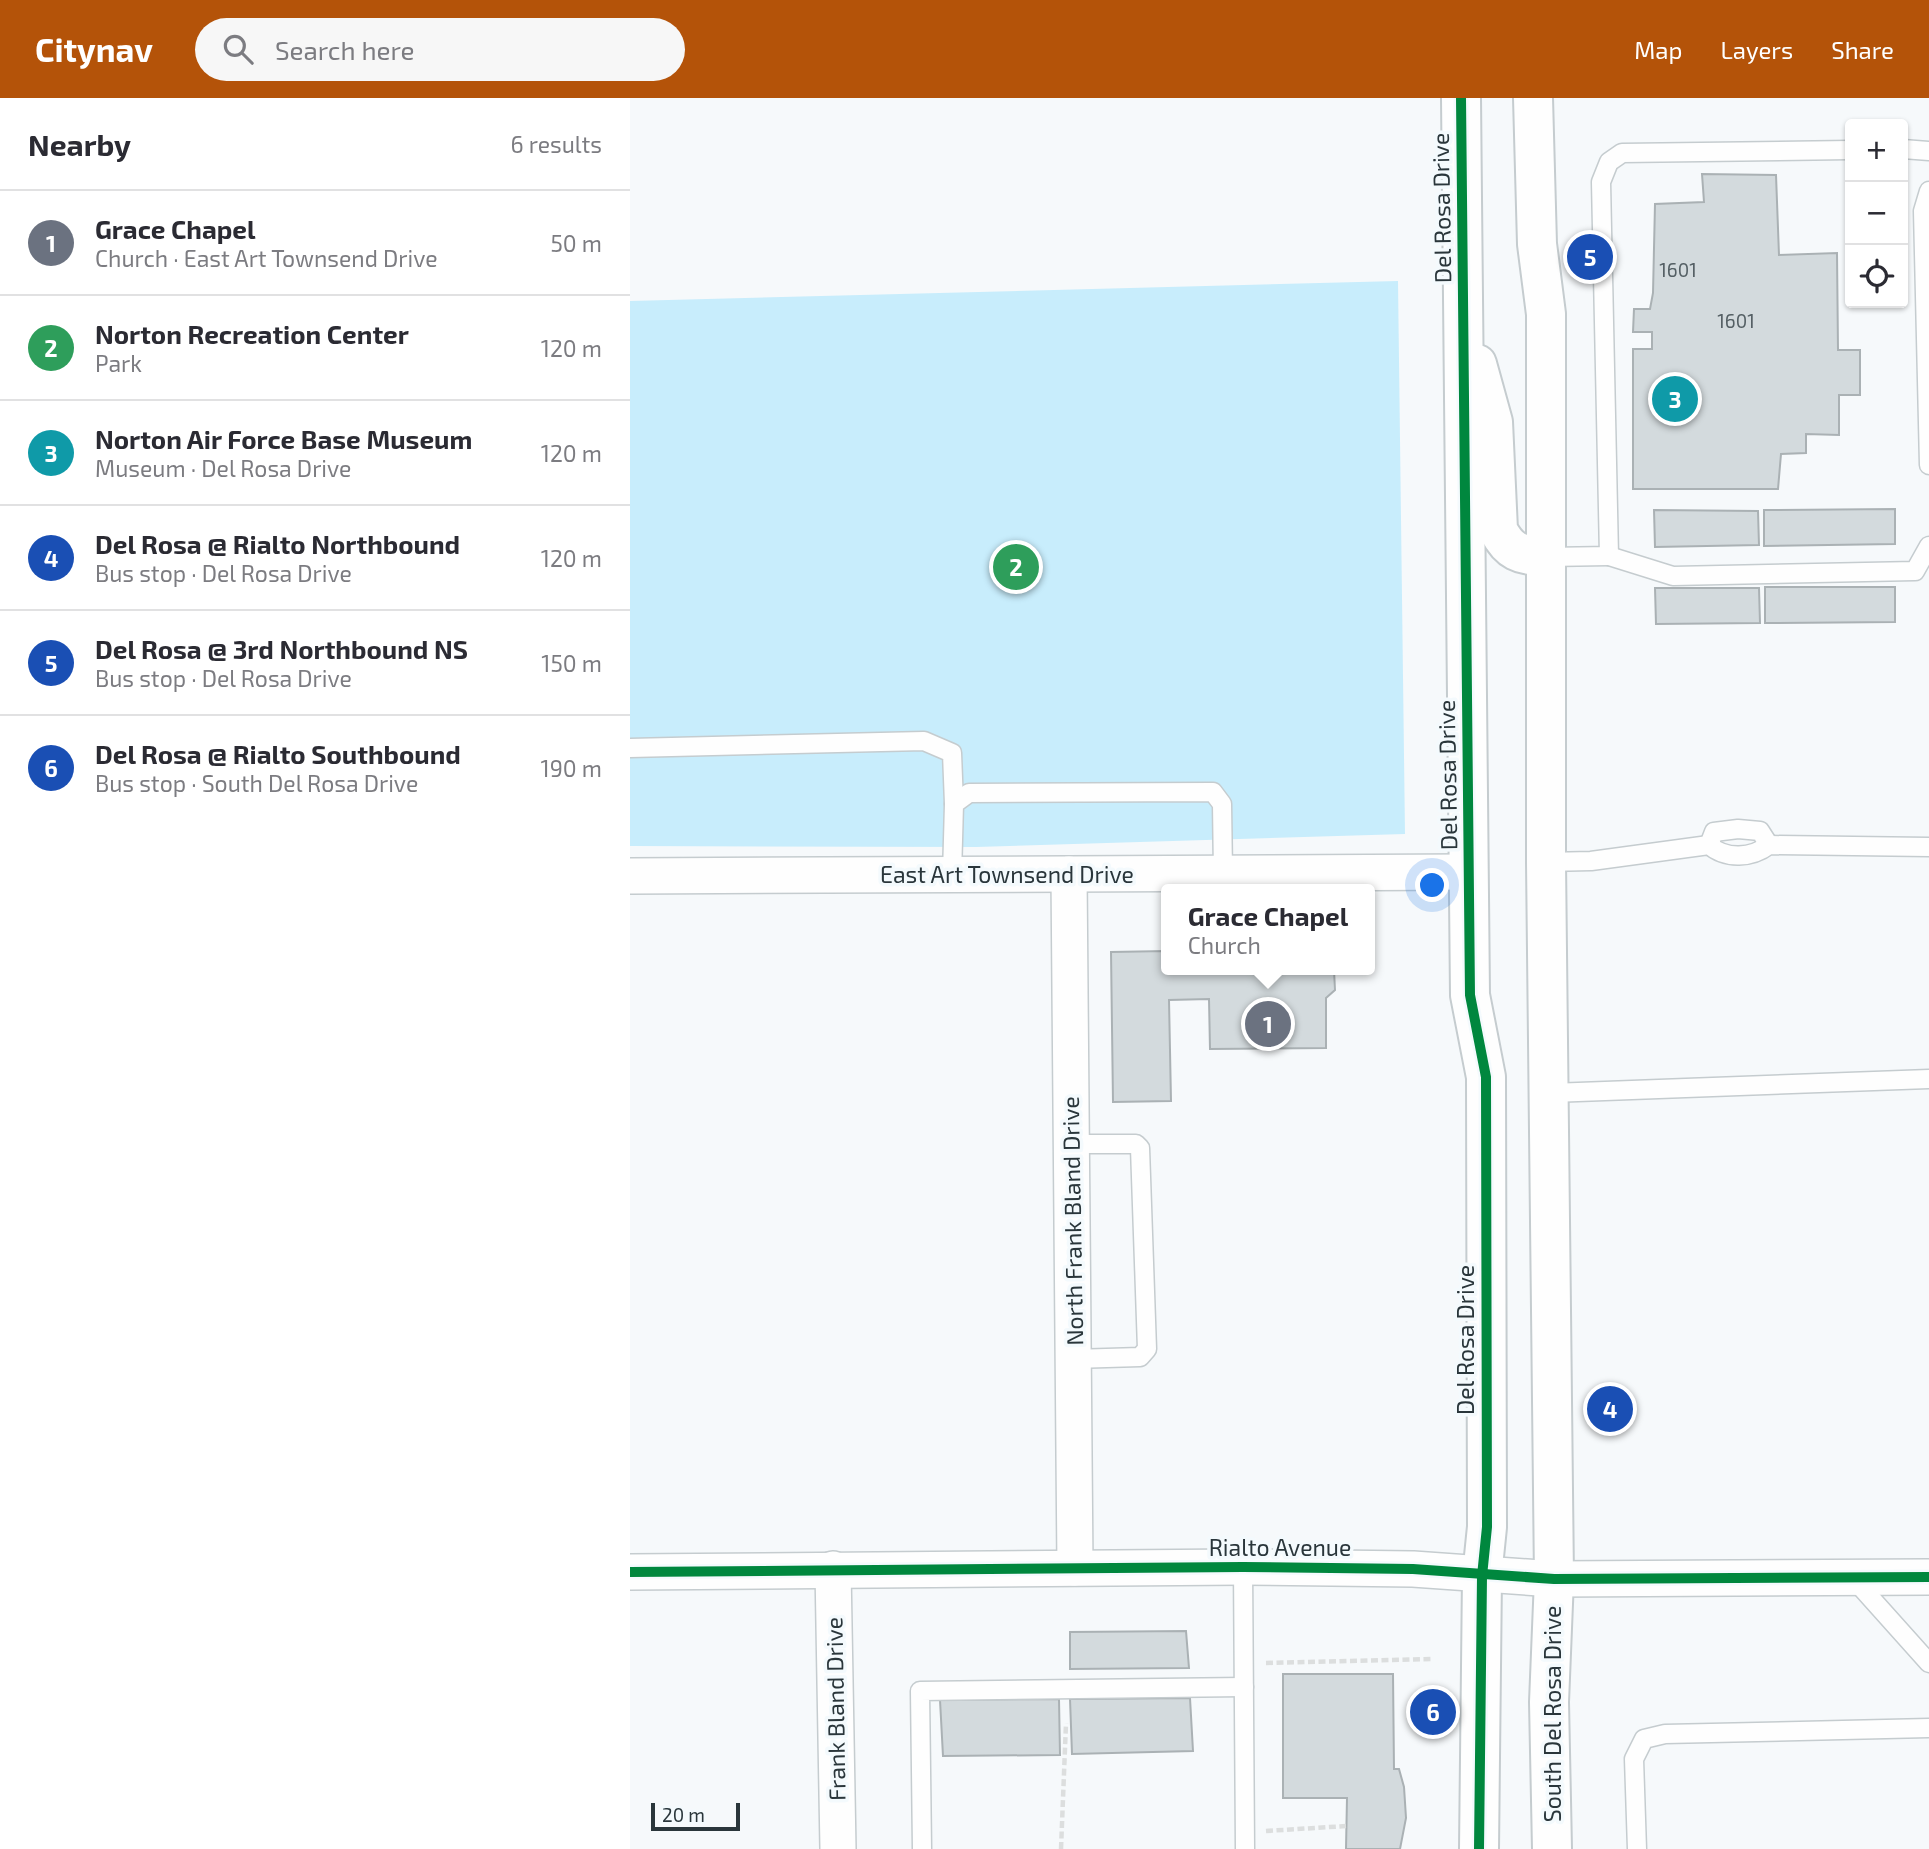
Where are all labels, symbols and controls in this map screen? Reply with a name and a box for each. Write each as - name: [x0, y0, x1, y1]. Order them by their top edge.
- search box: [195, 18, 685, 81]
- text: Citynav: [35, 29, 153, 69]
- icon: search: [219, 30, 257, 68]
- text: Search here: [275, 34, 415, 65]
- text: Map: [1634, 35, 1682, 64]
- text: Layers: [1720, 35, 1793, 64]
- text: Share: [1831, 35, 1894, 64]
- map controls: [1845, 119, 1908, 308]
- button: +: [1845, 119, 1908, 182]
- text: Nearby: [28, 126, 131, 162]
- text: 6 results: [511, 130, 602, 158]
- street label: Del Rosa Drive: [1426, 133, 1456, 283]
- button: −: [1845, 182, 1908, 245]
- text: Grace Chapel: [95, 213, 256, 244]
- text: 1: [46, 229, 56, 257]
- text: 50 m: [551, 229, 602, 257]
- pin: 5: [1567, 231, 1613, 283]
- text: Church · East Art Townsend Drive: [95, 244, 438, 272]
- button: locate: [1845, 245, 1908, 308]
- house number: 1601: [1659, 258, 1697, 281]
- house number: 1601: [1717, 309, 1755, 332]
- text: Norton Recreation Center: [95, 318, 409, 349]
- text: 2: [44, 334, 58, 362]
- text: 120 m: [541, 334, 602, 362]
- text: Park: [95, 349, 142, 377]
- pin: 3: [1652, 373, 1698, 425]
- text: Norton Air Force Base Museum: [95, 423, 472, 454]
- text: 3: [44, 439, 58, 467]
- text: 120 m: [541, 439, 602, 467]
- text: Museum · Del Rosa Drive: [95, 454, 351, 482]
- text: Del Rosa @ Rialto Northbound: [95, 528, 460, 559]
- pin: 2: [993, 541, 1039, 593]
- text: 4: [44, 544, 58, 572]
- text: 120 m: [541, 544, 602, 572]
- text: Bus stop · Del Rosa Drive: [95, 559, 352, 587]
- text: Del Rosa @ 3rd Northbound NS: [95, 633, 468, 664]
- text: 5: [45, 649, 57, 677]
- text: 150 m: [541, 649, 602, 677]
- text: Bus stop · Del Rosa Drive: [95, 664, 352, 692]
- street label: Del Rosa Drive: [1432, 700, 1462, 850]
- text: Del Rosa @ Rialto Southbound: [95, 738, 461, 769]
- text: 6: [44, 754, 58, 782]
- text: 190 m: [541, 754, 602, 782]
- text: Bus stop · South Del Rosa Drive: [95, 769, 418, 797]
- street label: East Art Townsend Drive: [880, 860, 1134, 888]
- your location: [1415, 868, 1449, 902]
- popup: [1161, 884, 1375, 975]
- text: Grace Chapel: [1188, 900, 1348, 931]
- text: Church: [1188, 931, 1261, 959]
- pin: 1: [1245, 998, 1291, 1050]
- street label: North Frank Bland Drive: [1056, 1096, 1088, 1346]
- street label: Del Rosa Drive: [1451, 1265, 1479, 1415]
- pin: 4: [1587, 1383, 1633, 1435]
- street label: Rialto Avenue: [1209, 1533, 1351, 1561]
- street label: South Del Rosa Drive: [1538, 1606, 1566, 1822]
- street label: Frank Bland Drive: [819, 1617, 851, 1801]
- pin: 6: [1410, 1686, 1456, 1738]
- scale bar: [651, 1800, 740, 1832]
- text: 20 m: [662, 1803, 705, 1826]

